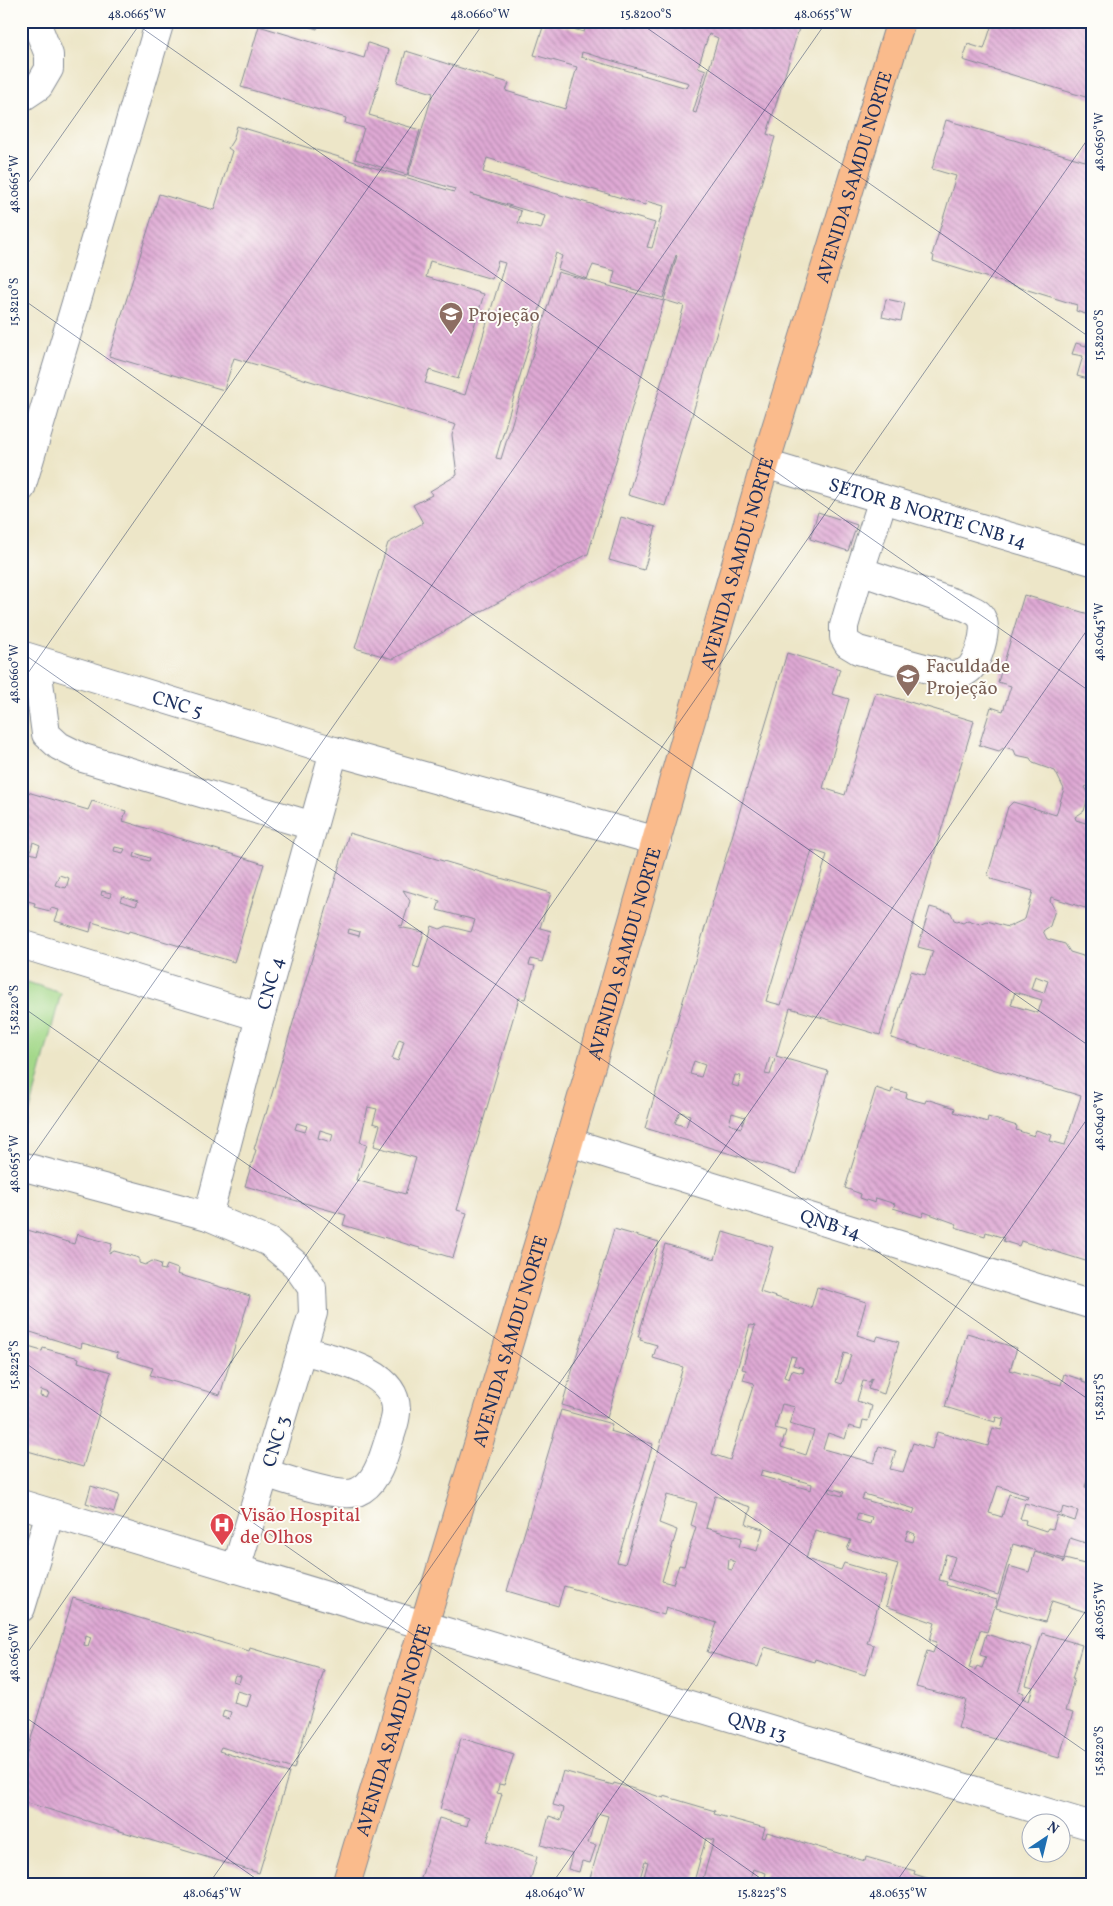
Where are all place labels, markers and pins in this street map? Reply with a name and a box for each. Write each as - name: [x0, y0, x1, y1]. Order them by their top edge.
- school or university icon: Projeção: [438, 301, 464, 335]
- place label: Projeção: [468, 303, 540, 329]
- place label: Faculdade Projeção: [926, 654, 1010, 702]
- school or university icon: Faculdade Projeção: [895, 663, 921, 697]
- place label: Visão Hospital de Olhos: [240, 1503, 361, 1551]
- hospital icon: Visão Hospital de Olhos: [209, 1512, 235, 1546]

